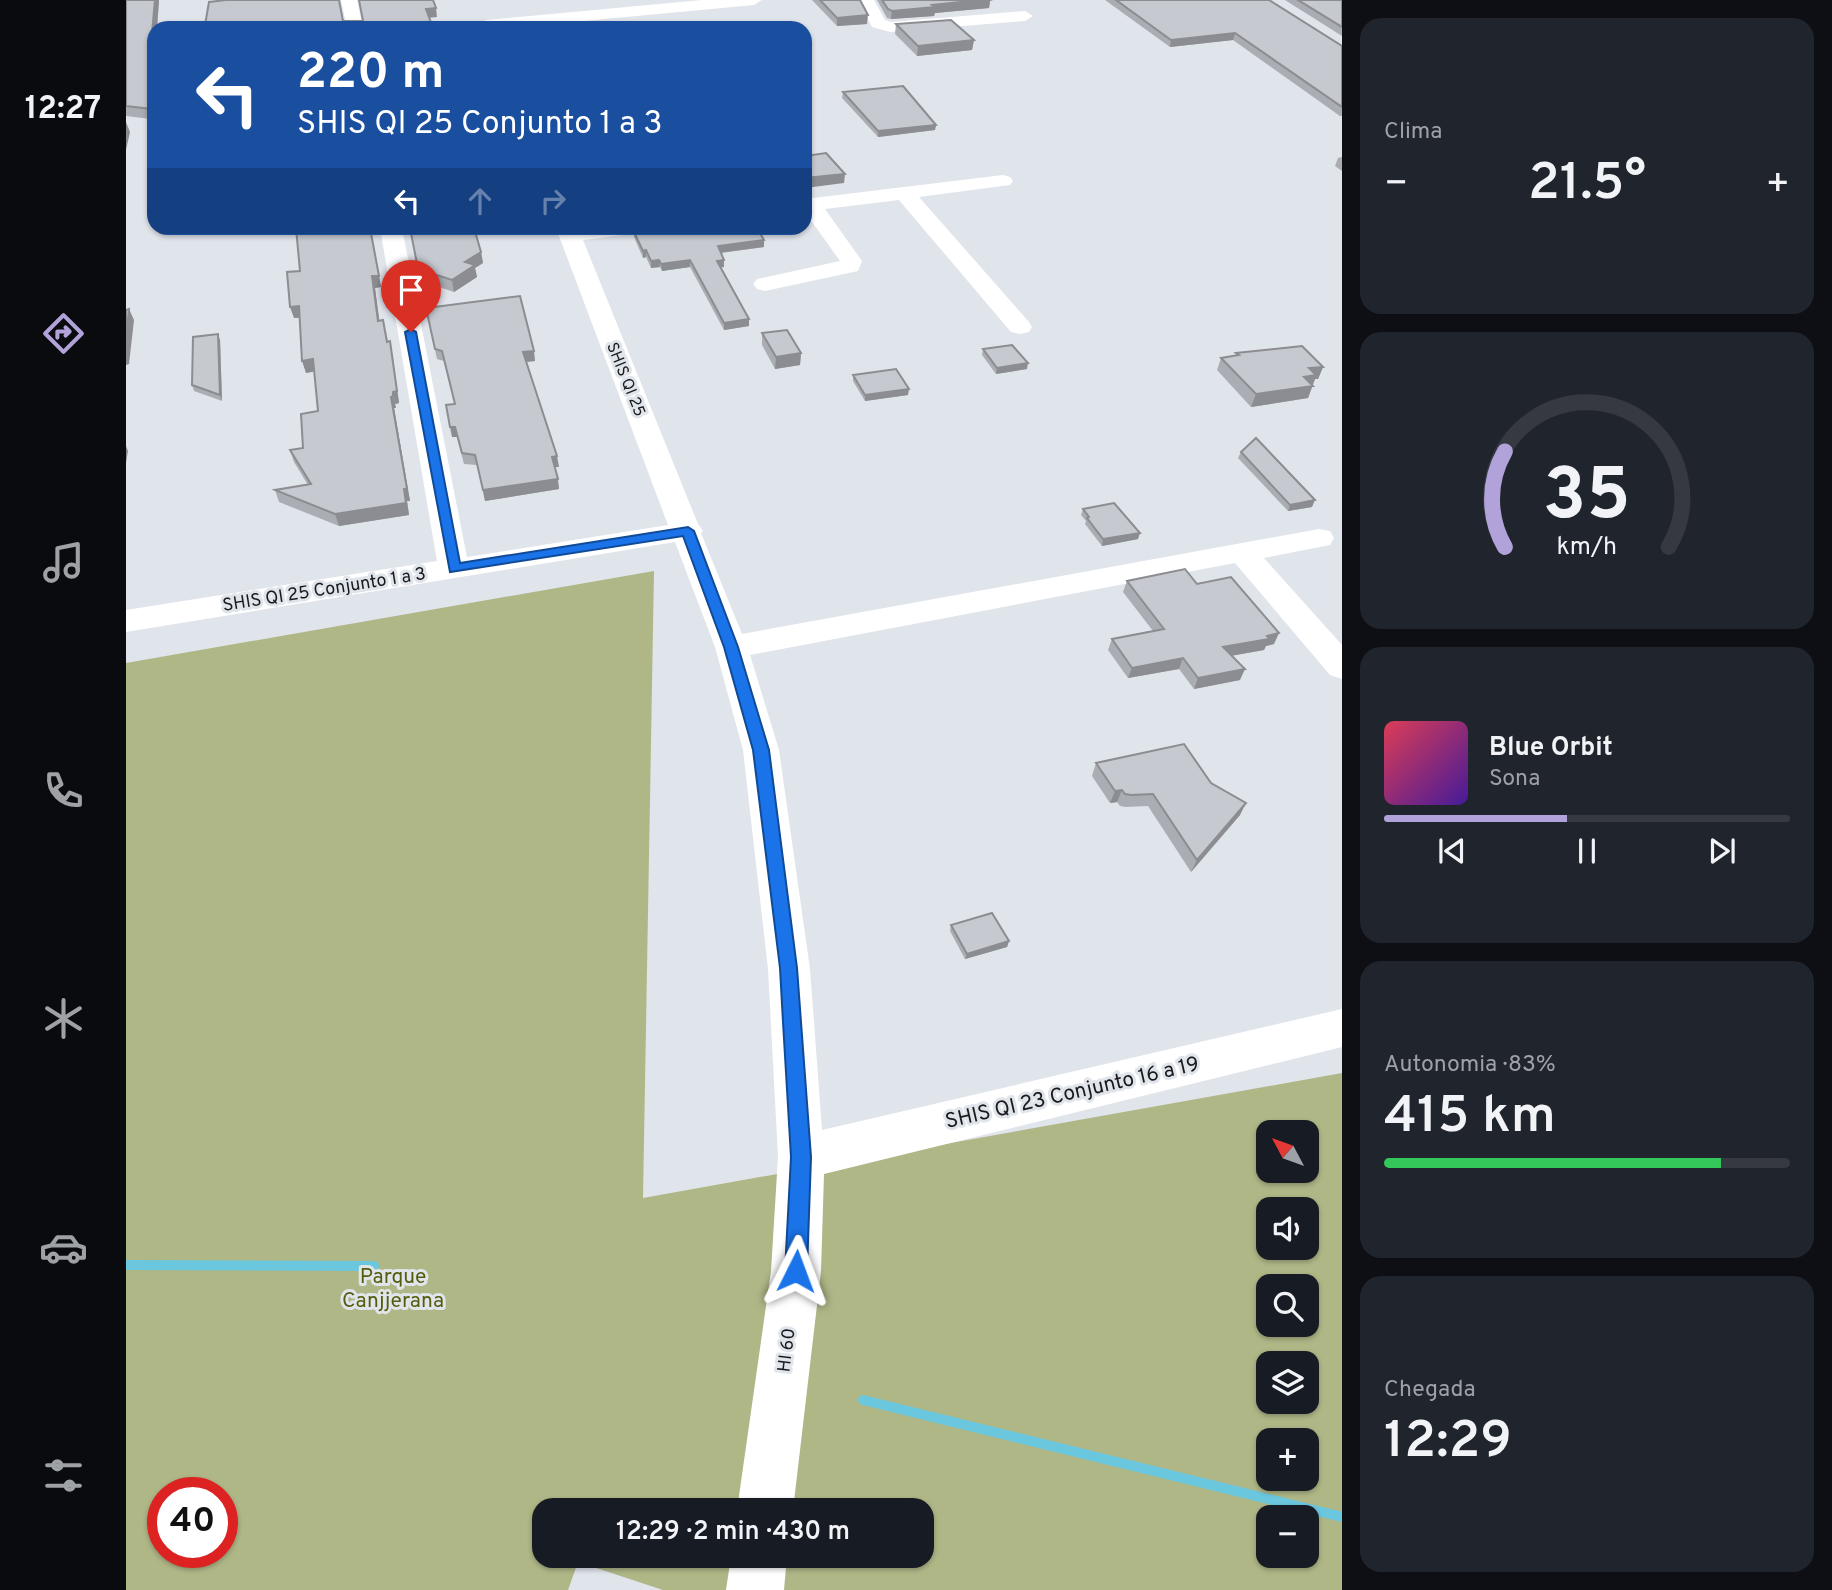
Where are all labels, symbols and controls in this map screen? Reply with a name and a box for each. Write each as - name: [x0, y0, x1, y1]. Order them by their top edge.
- text: 220 m: [297, 44, 444, 106]
- icon: left: [182, 49, 273, 140]
- text: 12:27: [25, 90, 101, 130]
- text: SHIS QI 25 Conjunto 1 a 3: [297, 105, 663, 145]
- text: Clima: [1384, 118, 1442, 147]
- text: 21.5°: [1528, 152, 1646, 218]
- text: −: [1384, 161, 1409, 210]
- text: +: [1765, 161, 1790, 210]
- icon: left: [388, 182, 426, 220]
- icon: ahead: [461, 182, 499, 220]
- icon: right: [534, 182, 572, 220]
- pin: [381, 260, 441, 332]
- icon: arrive: [392, 271, 430, 309]
- icon: directions: [39, 309, 88, 358]
- street label: SHIS QI 25: [601, 340, 649, 420]
- text: 35: [1543, 453, 1631, 545]
- text: km/h: [1557, 531, 1617, 563]
- icon: music: [39, 538, 88, 587]
- street label: SHIS QI 25 Conjunto 1 a 3: [221, 563, 428, 618]
- text: Blue Orbit: [1489, 732, 1613, 765]
- text: Sona: [1489, 765, 1540, 794]
- icon: phone: [39, 766, 88, 815]
- icon: previous: [1433, 832, 1471, 870]
- icon: pause: [1568, 832, 1606, 870]
- icon: next: [1703, 832, 1741, 870]
- icon: climate: [39, 994, 88, 1043]
- street label: SHIS QI 23 Conjunto 16 a 19: [943, 1051, 1202, 1136]
- text: Autonomia · 83%: [1384, 1051, 1556, 1080]
- text: 415 km: [1384, 1085, 1556, 1151]
- north arrow: [1256, 1120, 1320, 1183]
- map controls: [1256, 1120, 1319, 1568]
- button: sound: [1256, 1197, 1319, 1260]
- icon: car: [39, 1223, 88, 1272]
- position arrow: [759, 1234, 833, 1308]
- park label: Parque Canjjerana: [342, 1264, 444, 1315]
- button: search: [1256, 1274, 1319, 1337]
- street label: HI 60: [773, 1327, 802, 1373]
- button: layers: [1256, 1351, 1319, 1414]
- text: Chegada: [1384, 1376, 1476, 1405]
- text: 12:29: [1384, 1410, 1512, 1476]
- button: +: [1256, 1428, 1319, 1491]
- icon: filters: [39, 1451, 88, 1500]
- speed limit sign: 40: [147, 1477, 238, 1568]
- button: −: [1256, 1505, 1319, 1568]
- text: 12:29 · 2 min · 430 m: [616, 1516, 850, 1549]

